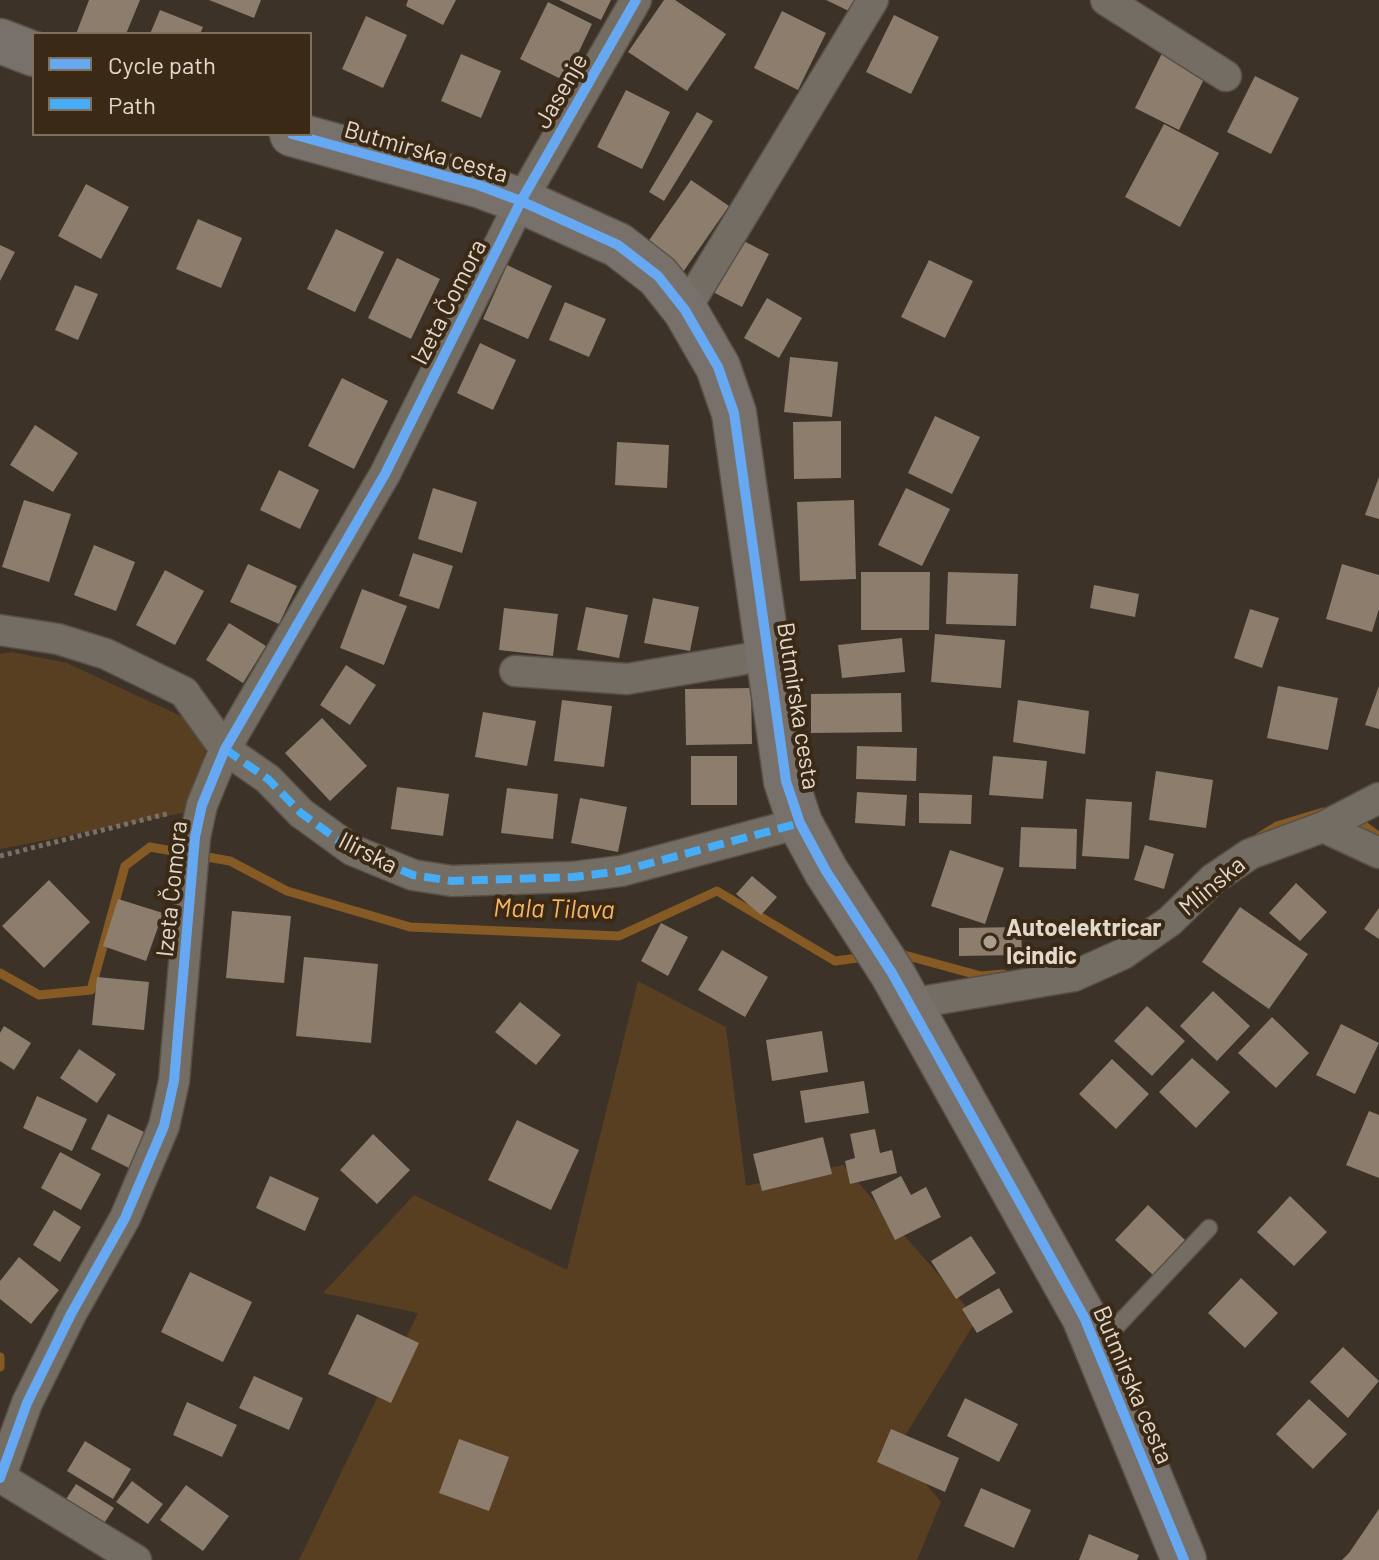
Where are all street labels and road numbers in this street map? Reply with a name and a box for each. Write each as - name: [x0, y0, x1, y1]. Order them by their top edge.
- street label: Jasenje: [528, 48, 594, 134]
- street label: Butmirska cesta: [341, 115, 511, 189]
- street label: Izeta Čomora: [405, 235, 493, 369]
- street label: Butmirska cesta: [771, 620, 825, 792]
- street label: Izeta Čomora: [151, 820, 193, 958]
- street label: Ilirska: [334, 826, 402, 880]
- street label: Mlinska: [1173, 850, 1251, 922]
- street label: Butmirska cesta: [1087, 1302, 1179, 1468]

